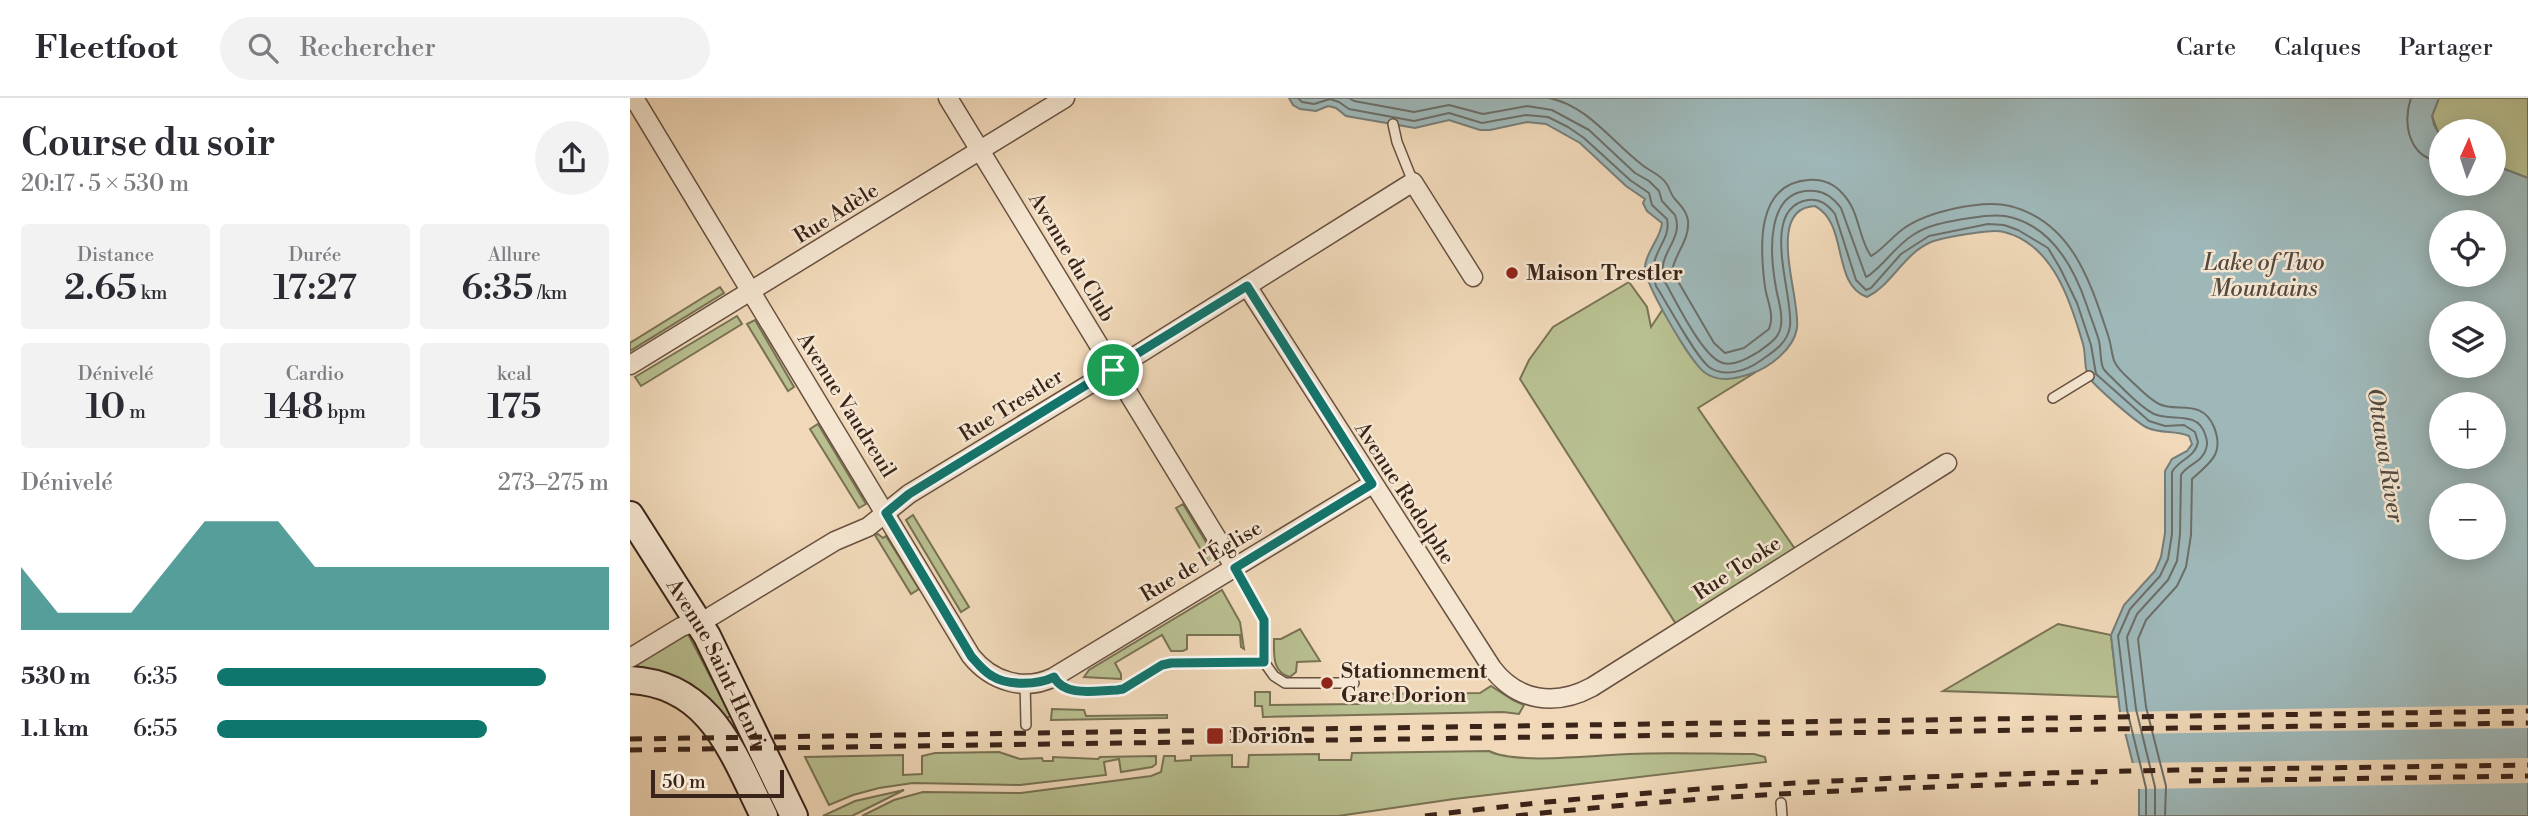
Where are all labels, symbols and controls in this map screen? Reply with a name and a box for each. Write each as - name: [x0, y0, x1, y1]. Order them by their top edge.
- search box: [220, 17, 710, 80]
- text: Fleetfoot: [35, 28, 178, 69]
- icon: search: [244, 29, 282, 67]
- text: Rechercher: [300, 32, 436, 64]
- text: Carte: [2176, 33, 2236, 63]
- text: Calques: [2274, 33, 2361, 63]
- text: Partager: [2399, 33, 2493, 63]
- north arrow: [2429, 119, 2506, 196]
- map controls: [2429, 119, 2506, 560]
- text: Course du soir: [21, 120, 275, 167]
- button: share: [535, 121, 609, 195]
- text: 20:17 · 5 × 530 m: [21, 170, 189, 198]
- street label: Rue Adèle: [789, 178, 884, 250]
- street label: Avenue du Club: [1022, 187, 1120, 327]
- button: locate: [2429, 210, 2506, 287]
- text: Distance: [77, 243, 154, 267]
- text: Durée: [289, 243, 341, 267]
- text: Allure: [488, 243, 541, 267]
- water label: Lake of Two Mountains: [2203, 249, 2324, 303]
- place label: Maison Trestler: [1526, 261, 1683, 287]
- marker: Maison Trestler: [1504, 265, 1520, 281]
- text: 2.65: [64, 267, 137, 310]
- text: 17:27: [273, 267, 357, 310]
- text: 6:35: [461, 267, 533, 310]
- text: km: [137, 281, 167, 305]
- text: /km: [533, 281, 567, 305]
- button: layers: [2429, 301, 2506, 378]
- street label: Avenue Vaudreuil: [791, 327, 901, 483]
- pin: [1083, 340, 1143, 400]
- icon: arrive: [1094, 351, 1132, 389]
- text: Dénivelé: [78, 362, 154, 386]
- text: Cardio: [286, 362, 344, 386]
- text: kcal: [497, 362, 532, 386]
- street label: Rue Trestler: [955, 364, 1068, 448]
- text: 10: [85, 386, 125, 429]
- text: 148: [264, 386, 323, 429]
- text: 175: [487, 386, 541, 429]
- water label: Ottawa River: [2361, 386, 2410, 526]
- button: +: [2429, 392, 2506, 469]
- text: m: [125, 400, 146, 424]
- text: bpm: [323, 400, 366, 424]
- street label: Avenue Rodolphe: [1348, 416, 1460, 570]
- text: Dénivelé: [21, 469, 113, 497]
- text: 273–275 m: [498, 469, 609, 497]
- button: −: [2429, 483, 2506, 560]
- street label: Rue de l'Église: [1135, 514, 1267, 608]
- street label: Rue Tooke: [1689, 531, 1786, 607]
- street label: Avenue Saint-Henri: [660, 574, 771, 752]
- place label: Stationnement Gare Dorion: [1341, 659, 1487, 709]
- text: 530 m: [21, 663, 90, 691]
- text: 6:35: [133, 663, 178, 691]
- marker: Stationnement Gare Dorion: [1319, 675, 1335, 691]
- text: 1.1 km: [21, 715, 89, 743]
- text: 6:55: [133, 715, 177, 743]
- place label: Dorion: [1231, 724, 1303, 750]
- marker: Dorion: [1205, 726, 1225, 746]
- scale bar: [651, 767, 784, 799]
- text: 50 m: [662, 770, 706, 794]

